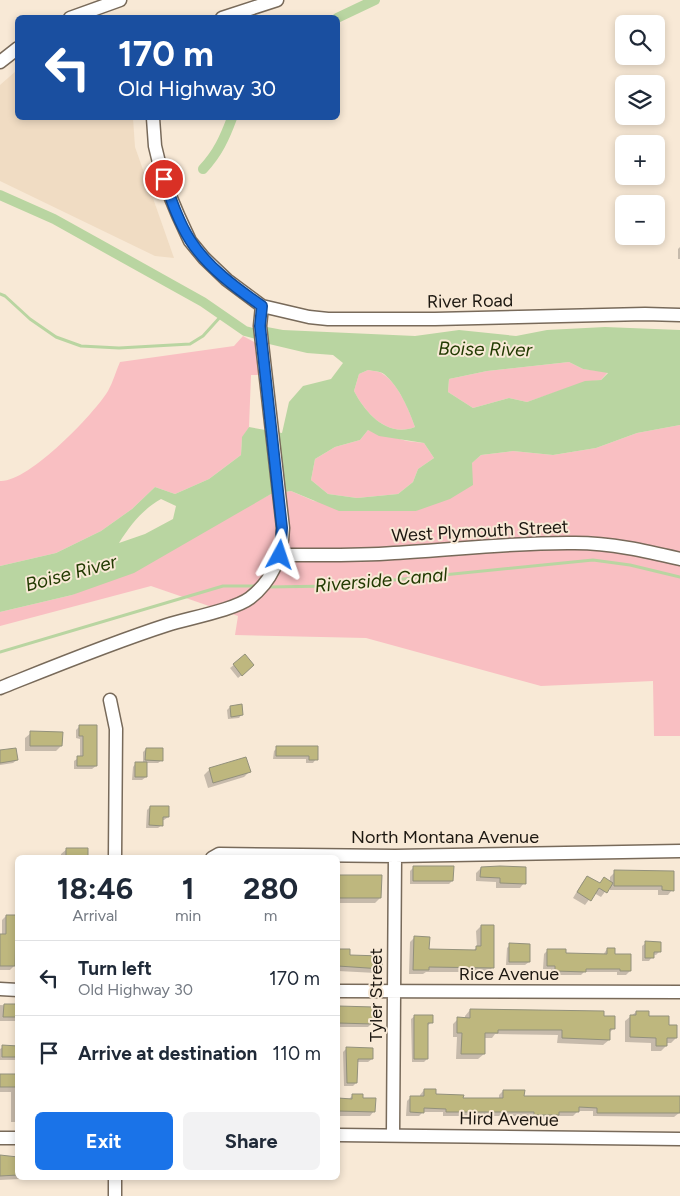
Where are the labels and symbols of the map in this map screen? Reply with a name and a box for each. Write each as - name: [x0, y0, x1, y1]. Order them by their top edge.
- pin: [143, 158, 185, 200]
- street label: River Road: [427, 289, 513, 313]
- water label: Boise River: [438, 337, 533, 361]
- street label: West Plymouth Street: [391, 515, 569, 547]
- position arrow: [253, 528, 305, 580]
- water label: Boise River: [23, 550, 120, 596]
- water label: Riverside Canal: [314, 563, 449, 597]
- street label: North Montana Avenue: [351, 826, 539, 848]
- street label: Tyler Street: [365, 948, 387, 1042]
- street label: Rice Avenue: [459, 963, 559, 985]
- street label: Hird Avenue: [459, 1107, 559, 1131]

